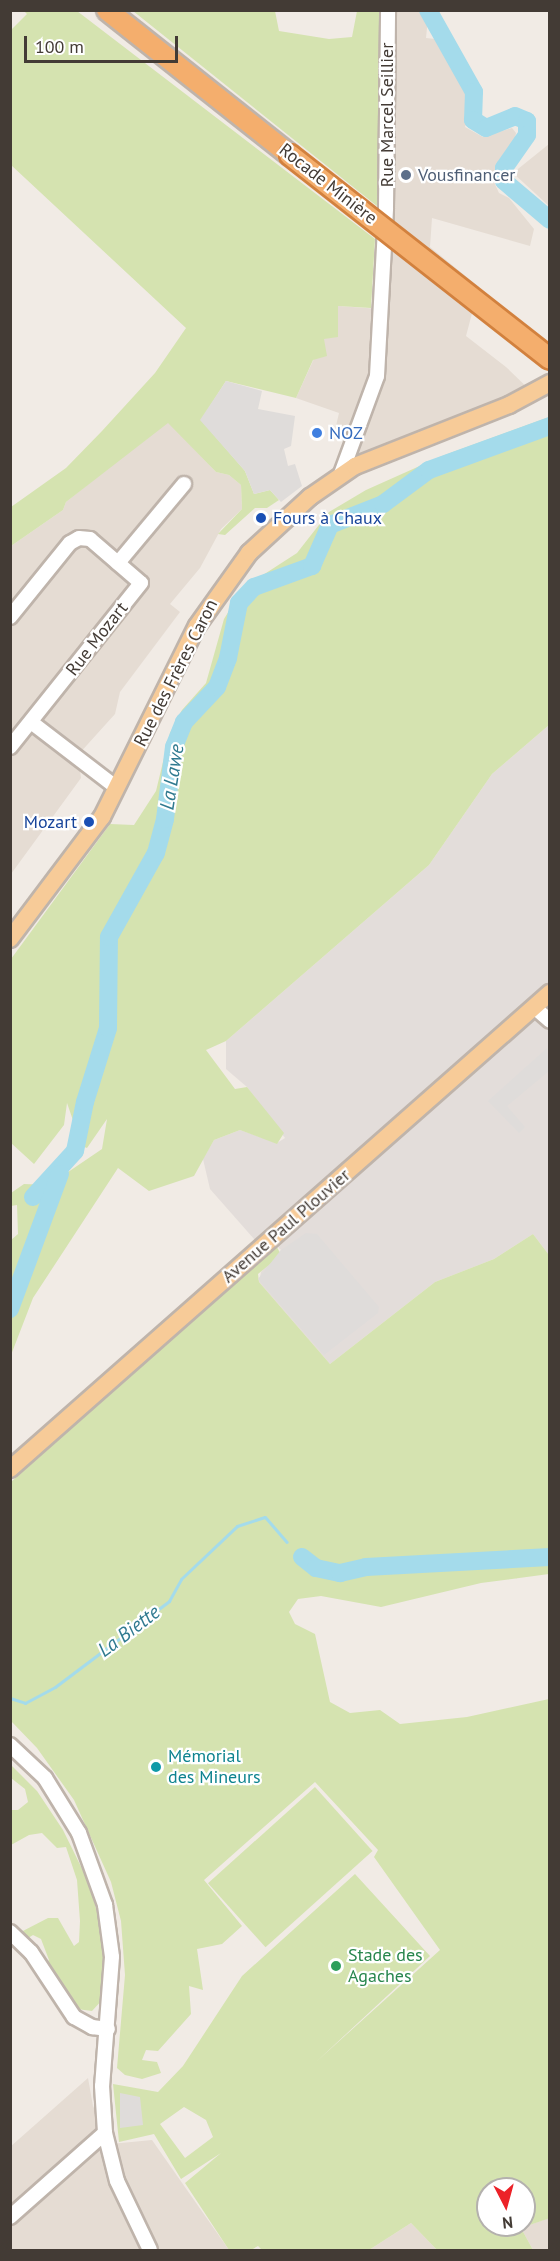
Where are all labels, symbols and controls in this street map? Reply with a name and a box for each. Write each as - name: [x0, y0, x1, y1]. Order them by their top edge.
- scale bar: [27, 24, 182, 62]
- text: 100 m: [35, 35, 84, 58]
- street label: Rue Marcel Seillier: [376, 43, 398, 187]
- street label: Rocade Minière: [275, 139, 381, 229]
- place label: Vousfinancer: [418, 164, 515, 186]
- marker: Vousfinancer: [399, 168, 413, 182]
- place label: NOZ: [329, 422, 363, 444]
- marker: NOZ: [310, 426, 324, 440]
- place label: Fours à Chaux: [273, 507, 382, 529]
- marker: Fours à Chaux: [254, 511, 268, 525]
- street label: Rue des Frères Caron: [130, 596, 222, 750]
- street label: Rue Mozart: [62, 598, 132, 680]
- water label: La Lawe: [155, 742, 189, 812]
- place label: Mozart: [24, 811, 77, 833]
- marker: Mozart: [82, 815, 96, 829]
- street label: Avenue Paul Plouvier: [218, 1165, 354, 1287]
- water label: La Biette: [93, 1600, 165, 1662]
- place label: Mémorial des Mineurs: [168, 1746, 261, 1788]
- marker: Mémorial des Mineurs: [149, 1760, 163, 1774]
- place label: Stade des Agaches: [348, 1945, 423, 1988]
- marker: Stade des Agaches: [329, 1959, 343, 1973]
- north arrow: [476, 2177, 536, 2237]
- text: N: [501, 2212, 514, 2233]

